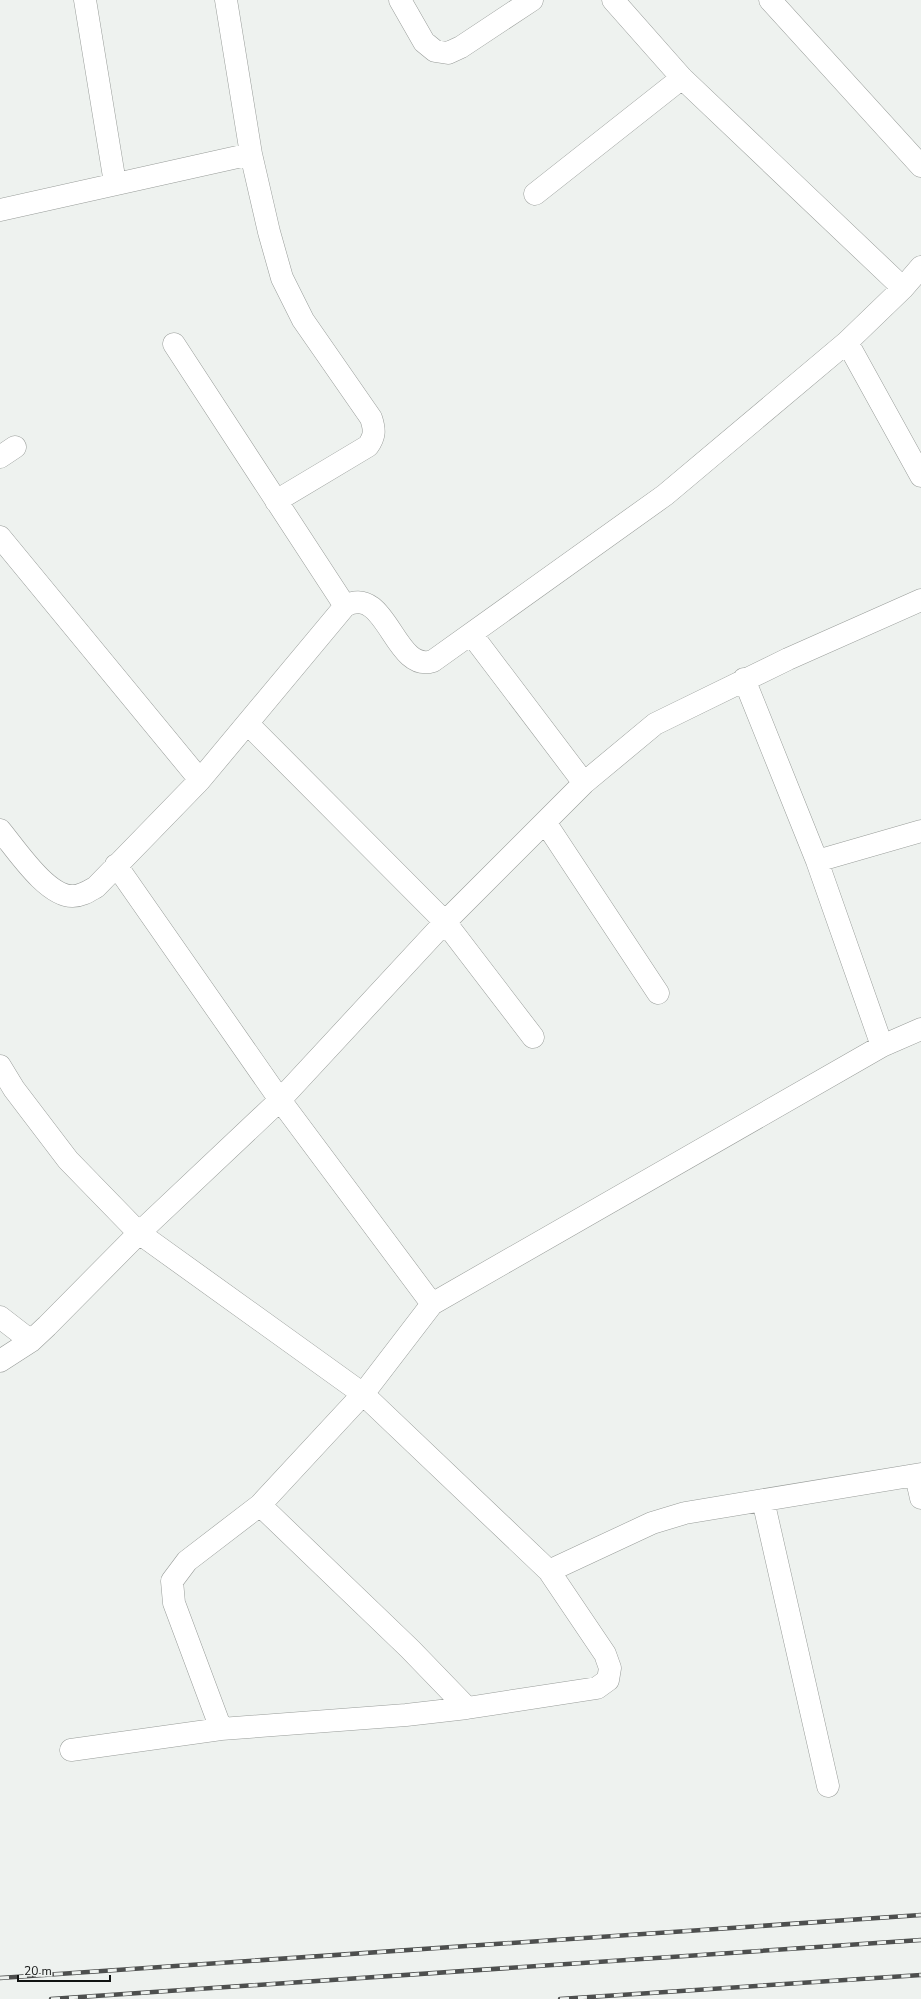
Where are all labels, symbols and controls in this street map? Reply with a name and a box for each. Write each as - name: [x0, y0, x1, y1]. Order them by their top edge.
- scale bar: [18, 1957, 110, 1983]
- text: 20 m: [24, 1963, 52, 1979]

